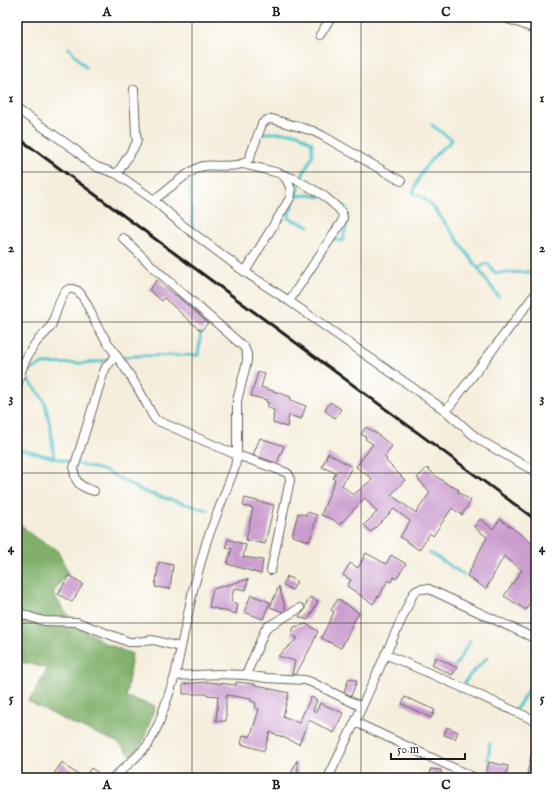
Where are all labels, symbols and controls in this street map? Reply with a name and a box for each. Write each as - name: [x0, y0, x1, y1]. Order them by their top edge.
- text: A: [102, 4, 113, 21]
- text: B: [272, 4, 281, 21]
- text: C: [441, 4, 451, 21]
- text: 1: [9, 90, 14, 107]
- text: 1: [540, 90, 545, 107]
- text: 2: [8, 240, 14, 257]
- text: 2: [539, 240, 545, 257]
- text: 3: [9, 390, 14, 407]
- text: 3: [540, 390, 545, 407]
- text: 4: [8, 540, 15, 557]
- text: 4: [539, 540, 546, 557]
- text: 5: [9, 690, 14, 707]
- text: 5: [540, 690, 545, 707]
- scale bar: [391, 735, 465, 761]
- text: 50 m: [397, 742, 419, 757]
- text: A: [102, 777, 113, 794]
- text: B: [272, 777, 281, 794]
- text: C: [441, 777, 451, 794]

